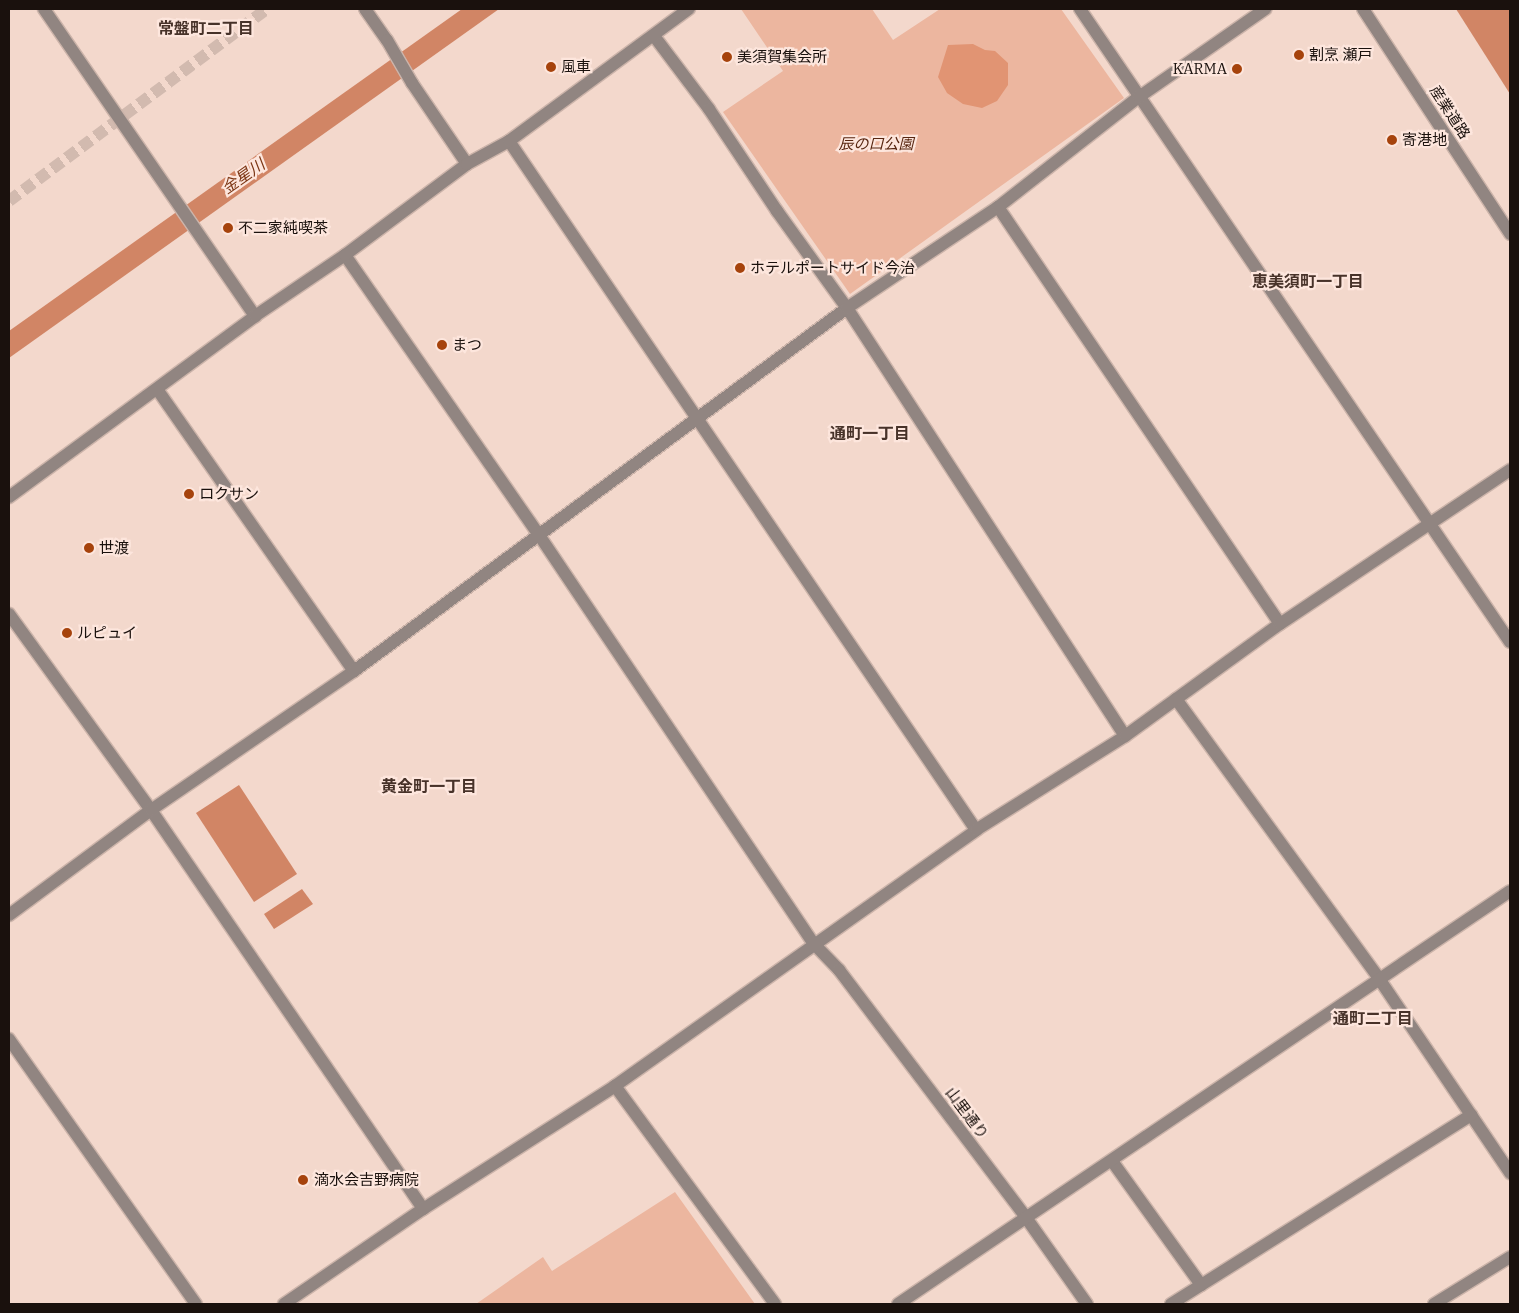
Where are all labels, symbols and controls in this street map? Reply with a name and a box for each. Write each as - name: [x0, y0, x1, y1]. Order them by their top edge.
- district label: 常盤町二丁目: [158, 18, 254, 38]
- place label: 割烹 瀬戸: [1309, 46, 1372, 64]
- place label: 美須賀集会所: [737, 48, 827, 66]
- marker: 割烹 瀬戸: [1293, 49, 1305, 61]
- marker: 美須賀集会所: [721, 51, 733, 63]
- place label: 風車: [561, 58, 591, 76]
- place label: KARMA: [1173, 60, 1227, 78]
- marker: 風車: [545, 61, 557, 73]
- marker: KARMA: [1231, 63, 1243, 75]
- street label: 産業道路: [1426, 82, 1474, 142]
- place label: 寄港地: [1402, 131, 1447, 149]
- marker: 寄港地: [1386, 134, 1398, 146]
- park label: 辰の口公園: [839, 135, 913, 153]
- water label: 金星川: [218, 154, 268, 198]
- place label: 不二家純喫茶: [238, 219, 328, 237]
- marker: 不二家純喫茶: [222, 222, 234, 234]
- place label: ホテルポートサイド今治: [750, 259, 915, 277]
- marker: ホテルポートサイド今治: [734, 262, 746, 274]
- district label: 恵美須町一丁目: [1252, 271, 1364, 291]
- place label: まつ: [452, 336, 482, 354]
- marker: まつ: [436, 339, 448, 351]
- district label: 通町一丁目: [830, 423, 910, 443]
- place label: ロクサン: [199, 485, 259, 503]
- marker: ロクサン: [183, 488, 195, 500]
- place label: 世渡: [99, 539, 129, 557]
- marker: 世渡: [83, 542, 95, 554]
- place label: ルピュイ: [77, 624, 137, 642]
- marker: ルピュイ: [61, 627, 73, 639]
- district label: 黄金町一丁目: [381, 776, 477, 796]
- district label: 通町二丁目: [1333, 1008, 1413, 1028]
- street label: 山里通り: [942, 1084, 992, 1142]
- place label: 滴水会吉野病院: [314, 1171, 419, 1189]
- marker: 滴水会吉野病院: [296, 1173, 310, 1187]

